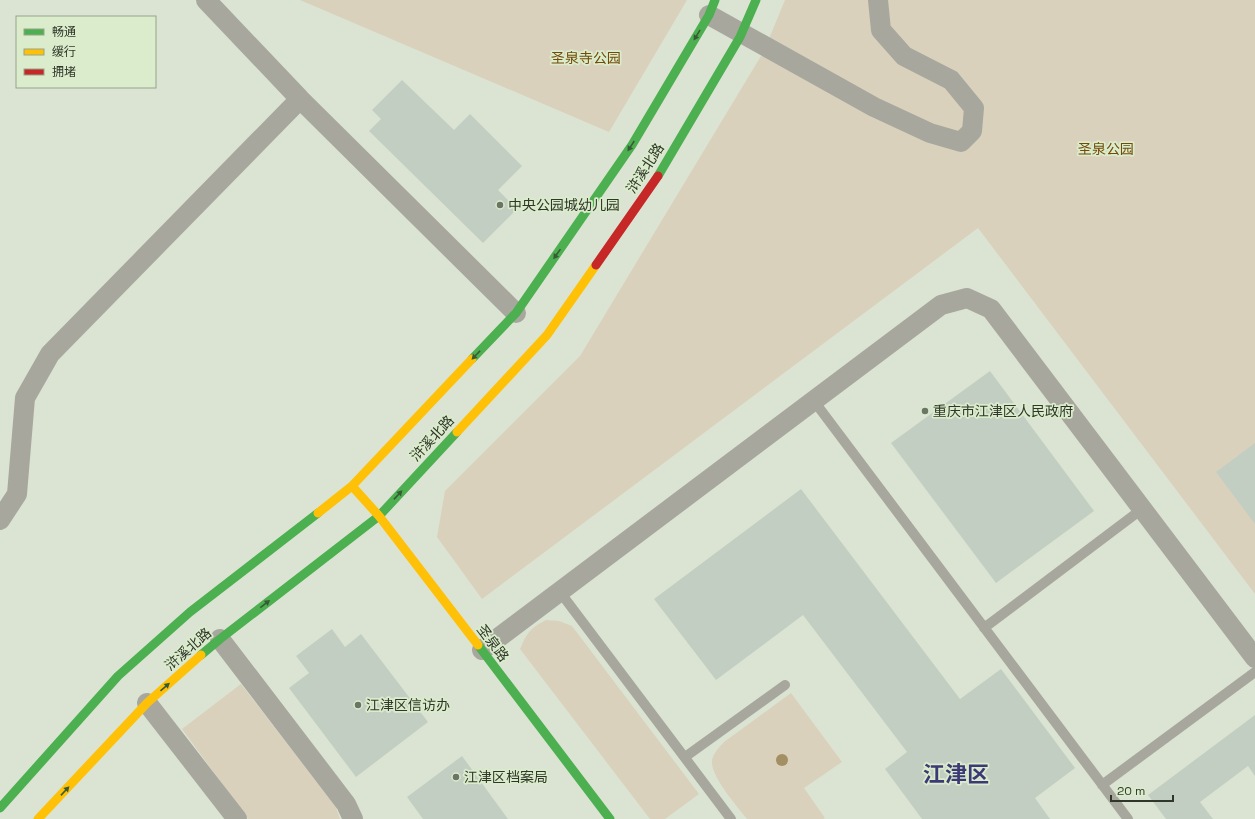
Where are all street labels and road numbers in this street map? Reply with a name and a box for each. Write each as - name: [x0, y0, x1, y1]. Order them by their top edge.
- street label: 浒溪北路: [622, 140, 668, 196]
- street label: 浒溪北路: [406, 411, 458, 465]
- street label: 圣泉路: [473, 621, 513, 665]
- street label: 浒溪北路: [161, 624, 215, 674]

